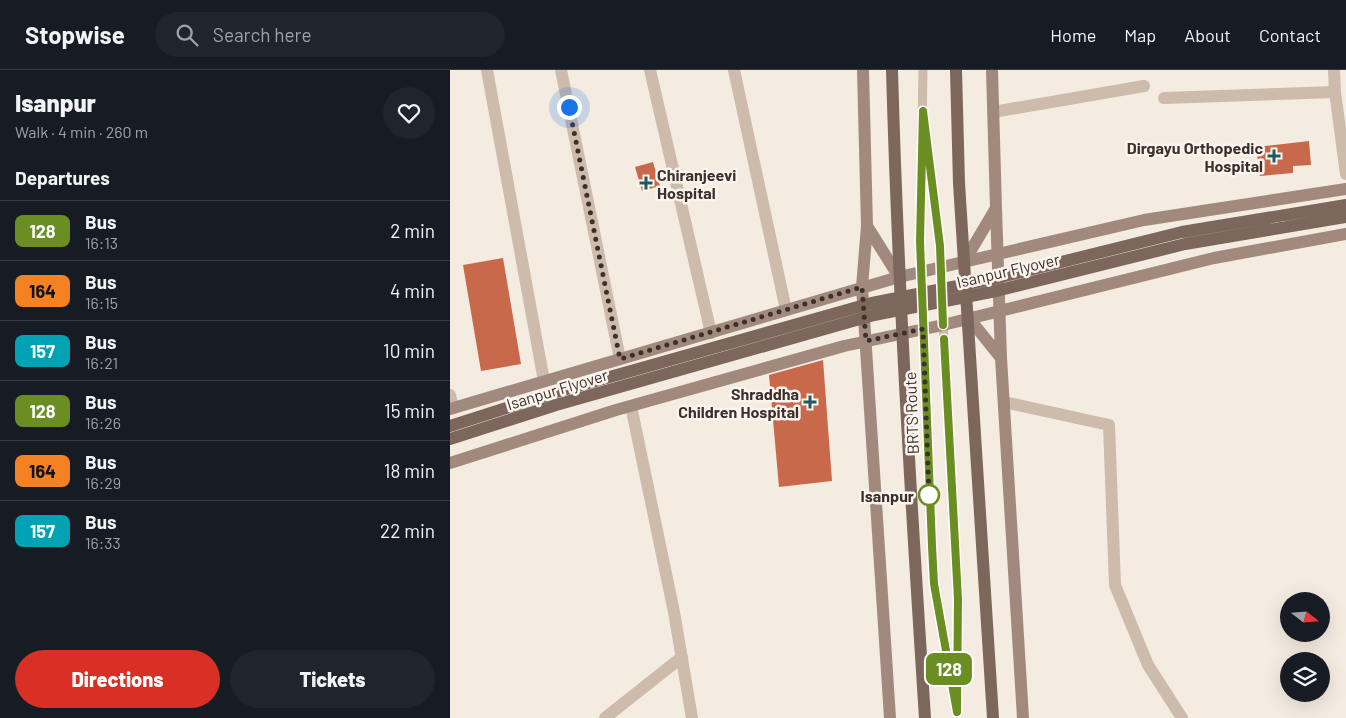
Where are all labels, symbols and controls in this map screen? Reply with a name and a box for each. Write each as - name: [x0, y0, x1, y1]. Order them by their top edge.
- search box: [155, 12, 505, 57]
- text: Stopwise: [25, 20, 125, 49]
- icon: search: [173, 21, 201, 49]
- text: Search here: [213, 23, 312, 46]
- text: Home: [1050, 24, 1096, 46]
- text: Map: [1124, 24, 1156, 46]
- text: About: [1184, 24, 1231, 46]
- text: Contact: [1259, 24, 1321, 46]
- button: heart: [383, 87, 435, 139]
- text: Isanpur: [15, 88, 96, 117]
- your location: [557, 95, 582, 120]
- text: Walk · 4 min · 260 m: [15, 122, 148, 141]
- place label: Dirgayu Orthopedic Hospital: [1127, 138, 1263, 175]
- marker: Dirgayu Orthopedic Hospital: [1267, 149, 1281, 163]
- place label: Chiranjeevi Hospital: [657, 165, 736, 202]
- text: Departures: [15, 166, 110, 189]
- marker: Chiranjeevi Hospital: [639, 176, 653, 190]
- text: Bus: [85, 210, 117, 233]
- text: 2 min: [390, 219, 435, 242]
- text: 128: [29, 220, 56, 242]
- text: 16:13: [85, 233, 118, 252]
- street label: Isanpur Flyover: [955, 249, 1061, 291]
- text: Bus: [85, 270, 117, 293]
- text: 4 min: [390, 279, 435, 302]
- text: 164: [29, 280, 56, 302]
- text: 16:15: [85, 293, 118, 312]
- text: Bus: [85, 330, 117, 353]
- text: 10 min: [383, 339, 435, 362]
- text: 157: [30, 340, 55, 362]
- text: 16:21: [85, 353, 118, 372]
- street label: Isanpur Flyover: [504, 365, 610, 413]
- street label: BRTS Route: [900, 371, 922, 455]
- place label: Shraddha Children Hospital: [678, 384, 799, 421]
- text: Bus: [85, 390, 117, 413]
- marker: Shraddha Children Hospital: [803, 395, 817, 409]
- text: 15 min: [384, 399, 435, 422]
- text: 128: [29, 400, 56, 422]
- text: 16:26: [85, 413, 121, 432]
- text: Bus: [85, 450, 117, 473]
- text: 18 min: [384, 459, 435, 482]
- text: 164: [29, 460, 56, 482]
- text: 16:29: [85, 473, 121, 492]
- marker: Isanpur: [918, 484, 940, 506]
- place label: Isanpur: [861, 486, 914, 505]
- text: Bus: [85, 510, 117, 533]
- text: 22 min: [380, 519, 435, 542]
- text: 157: [30, 520, 55, 542]
- text: 16:33: [85, 533, 121, 552]
- north arrow: [1280, 592, 1330, 642]
- map controls: [1280, 592, 1330, 702]
- button: Directions: [15, 650, 220, 708]
- button: Tickets: [230, 650, 435, 708]
- button: layers: [1280, 652, 1330, 702]
- line badge: 128: [920, 653, 978, 685]
- text: 128: [936, 658, 962, 680]

